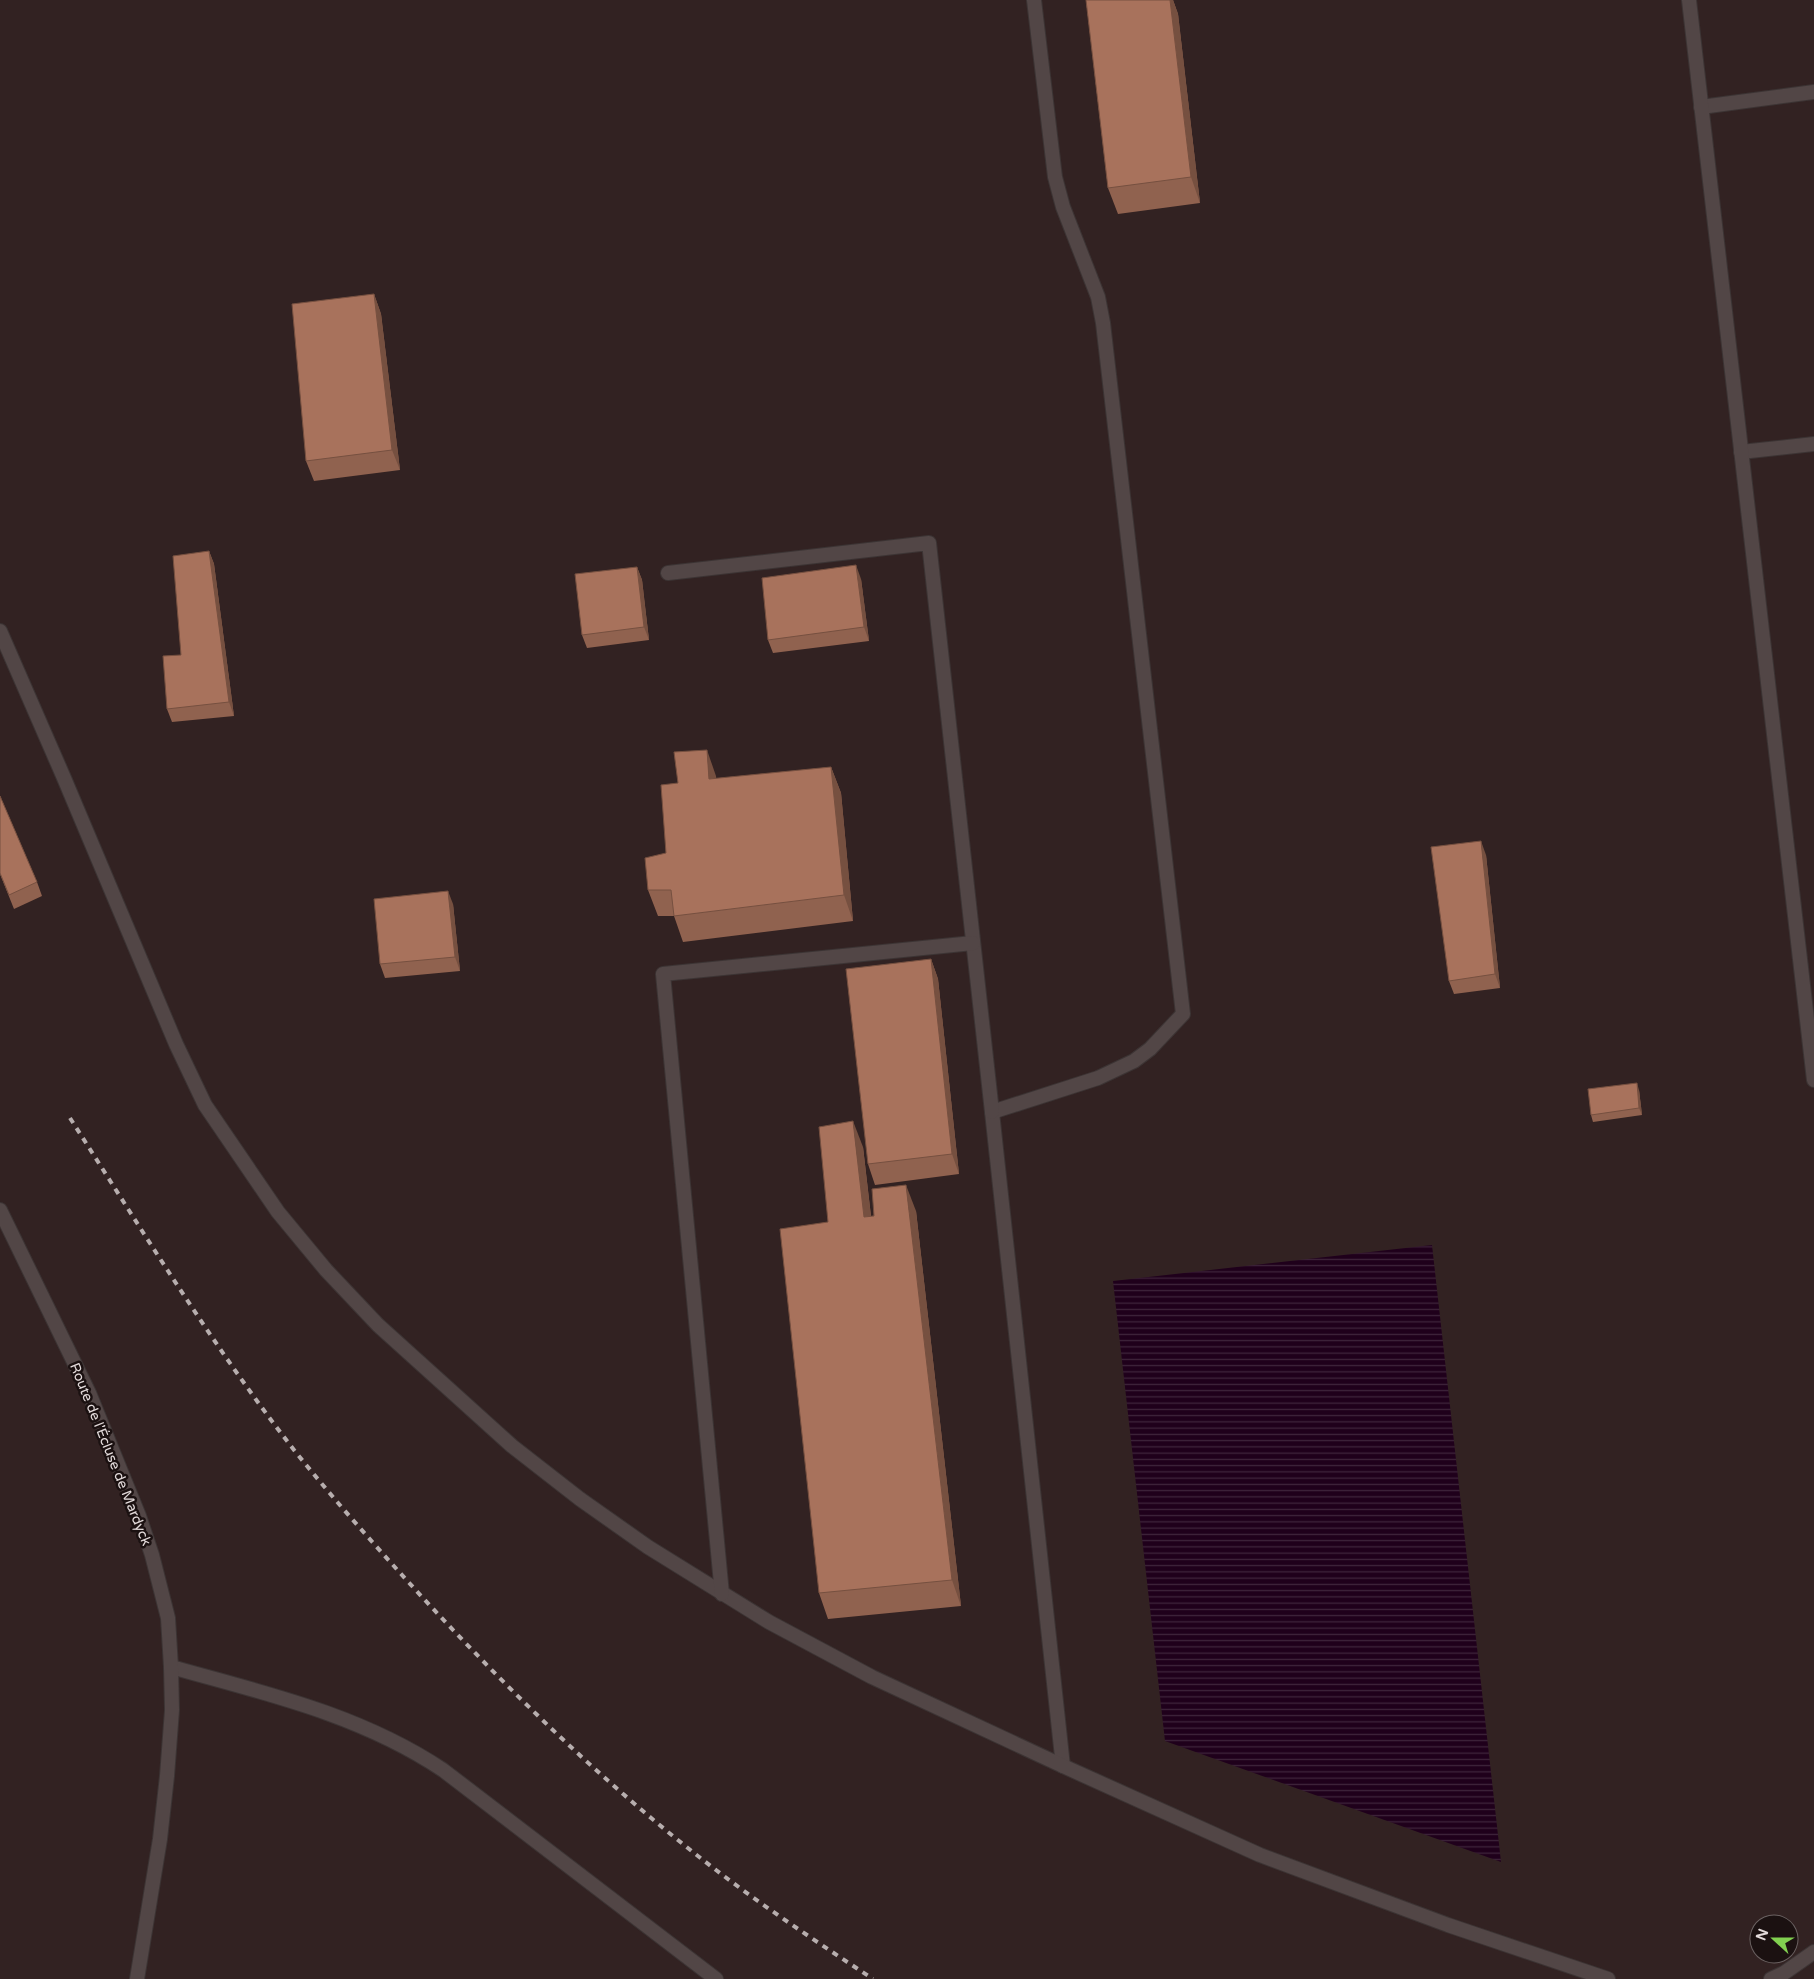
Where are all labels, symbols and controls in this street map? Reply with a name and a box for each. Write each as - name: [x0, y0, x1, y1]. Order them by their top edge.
- street label: Route de l'Écluse de Mardyck: [66, 1360, 155, 1548]
- north arrow: [1749, 1914, 1799, 1964]
- text: N: [1752, 1926, 1772, 1943]

